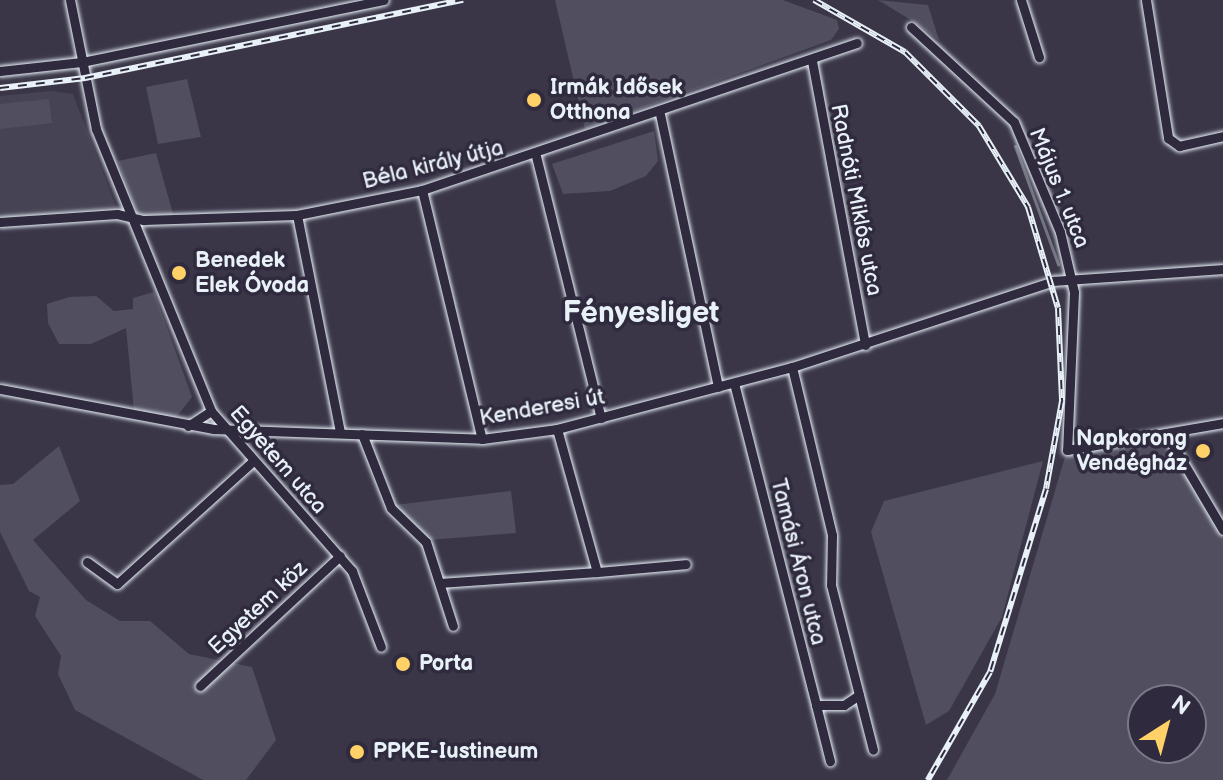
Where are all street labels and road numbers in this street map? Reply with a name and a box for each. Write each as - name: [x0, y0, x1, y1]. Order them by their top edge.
- street label: Radnóti Miklós utca: [824, 102, 888, 298]
- street label: Május 1. utca: [1023, 124, 1095, 252]
- street label: Béla király útja: [359, 135, 507, 195]
- street label: Kenderesi út: [477, 384, 607, 432]
- street label: Egyetem utca: [224, 401, 332, 519]
- street label: Tamási Áron utca: [765, 476, 831, 648]
- street label: Egyetem köz: [203, 556, 313, 660]

